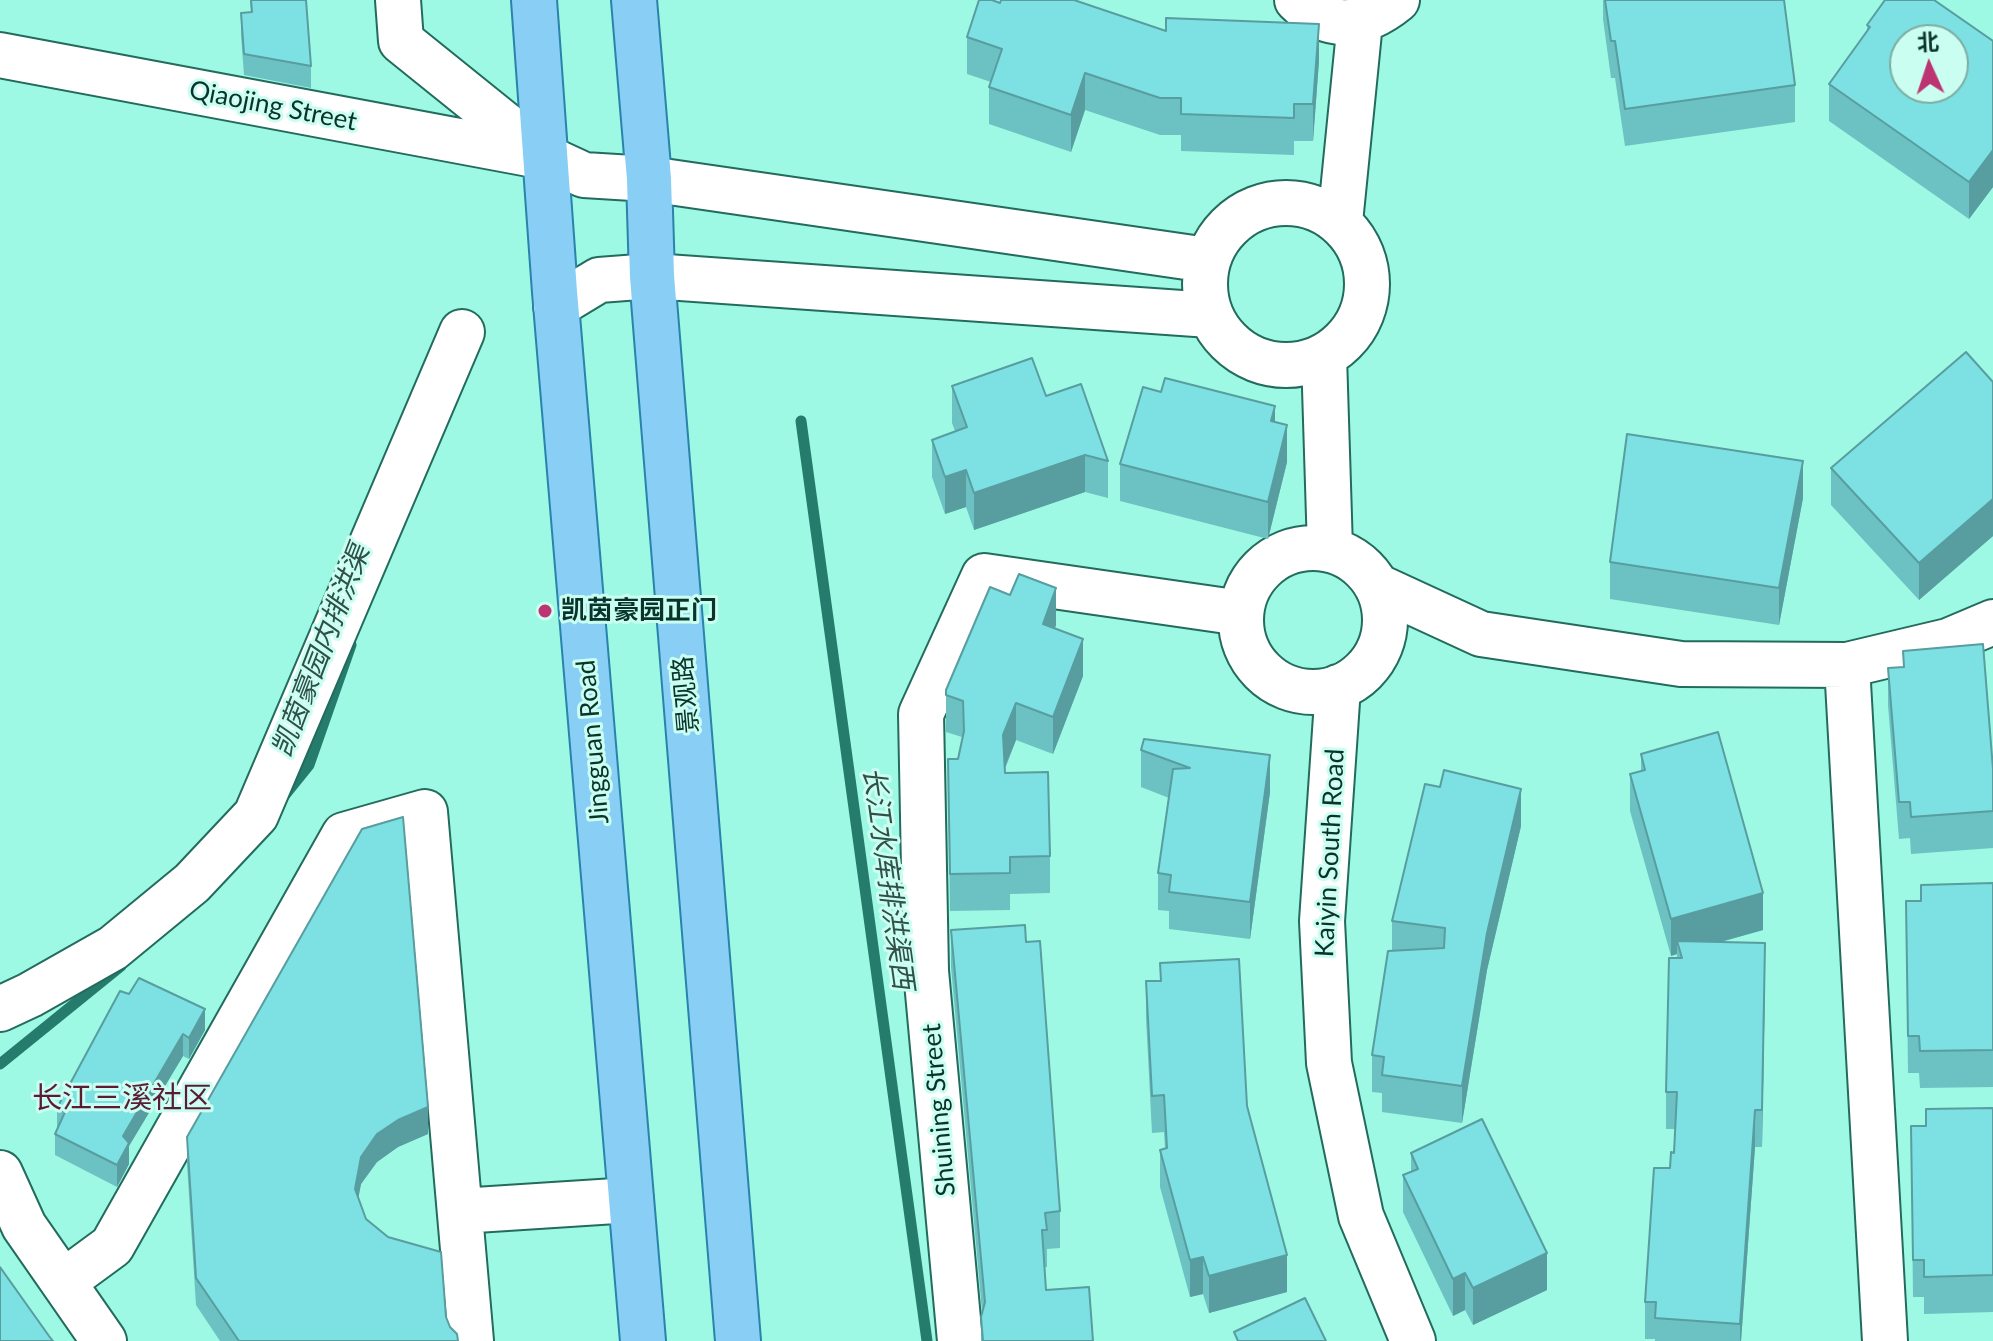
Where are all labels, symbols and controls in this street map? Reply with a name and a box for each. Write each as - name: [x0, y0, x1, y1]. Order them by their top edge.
- north arrow: [1889, 24, 1969, 104]
- text: 北: [1916, 27, 1940, 56]
- street label: Qiaojing Street: [187, 74, 359, 138]
- water label: 凯茵豪园内排洪渠: [265, 540, 377, 762]
- place label: 凯茵豪园正门: [561, 595, 717, 627]
- marker: 凯茵豪园正门: [536, 602, 554, 620]
- street label: 景观路: [667, 655, 705, 735]
- street label: Jingguan Road: [570, 659, 616, 825]
- street label: Kaiyin South Road: [1309, 748, 1351, 958]
- water label: 长江水库排洪渠西: [856, 765, 920, 991]
- street label: Shuining Street: [916, 1022, 962, 1198]
- district label: 长江三溪社区: [32, 1080, 212, 1116]

